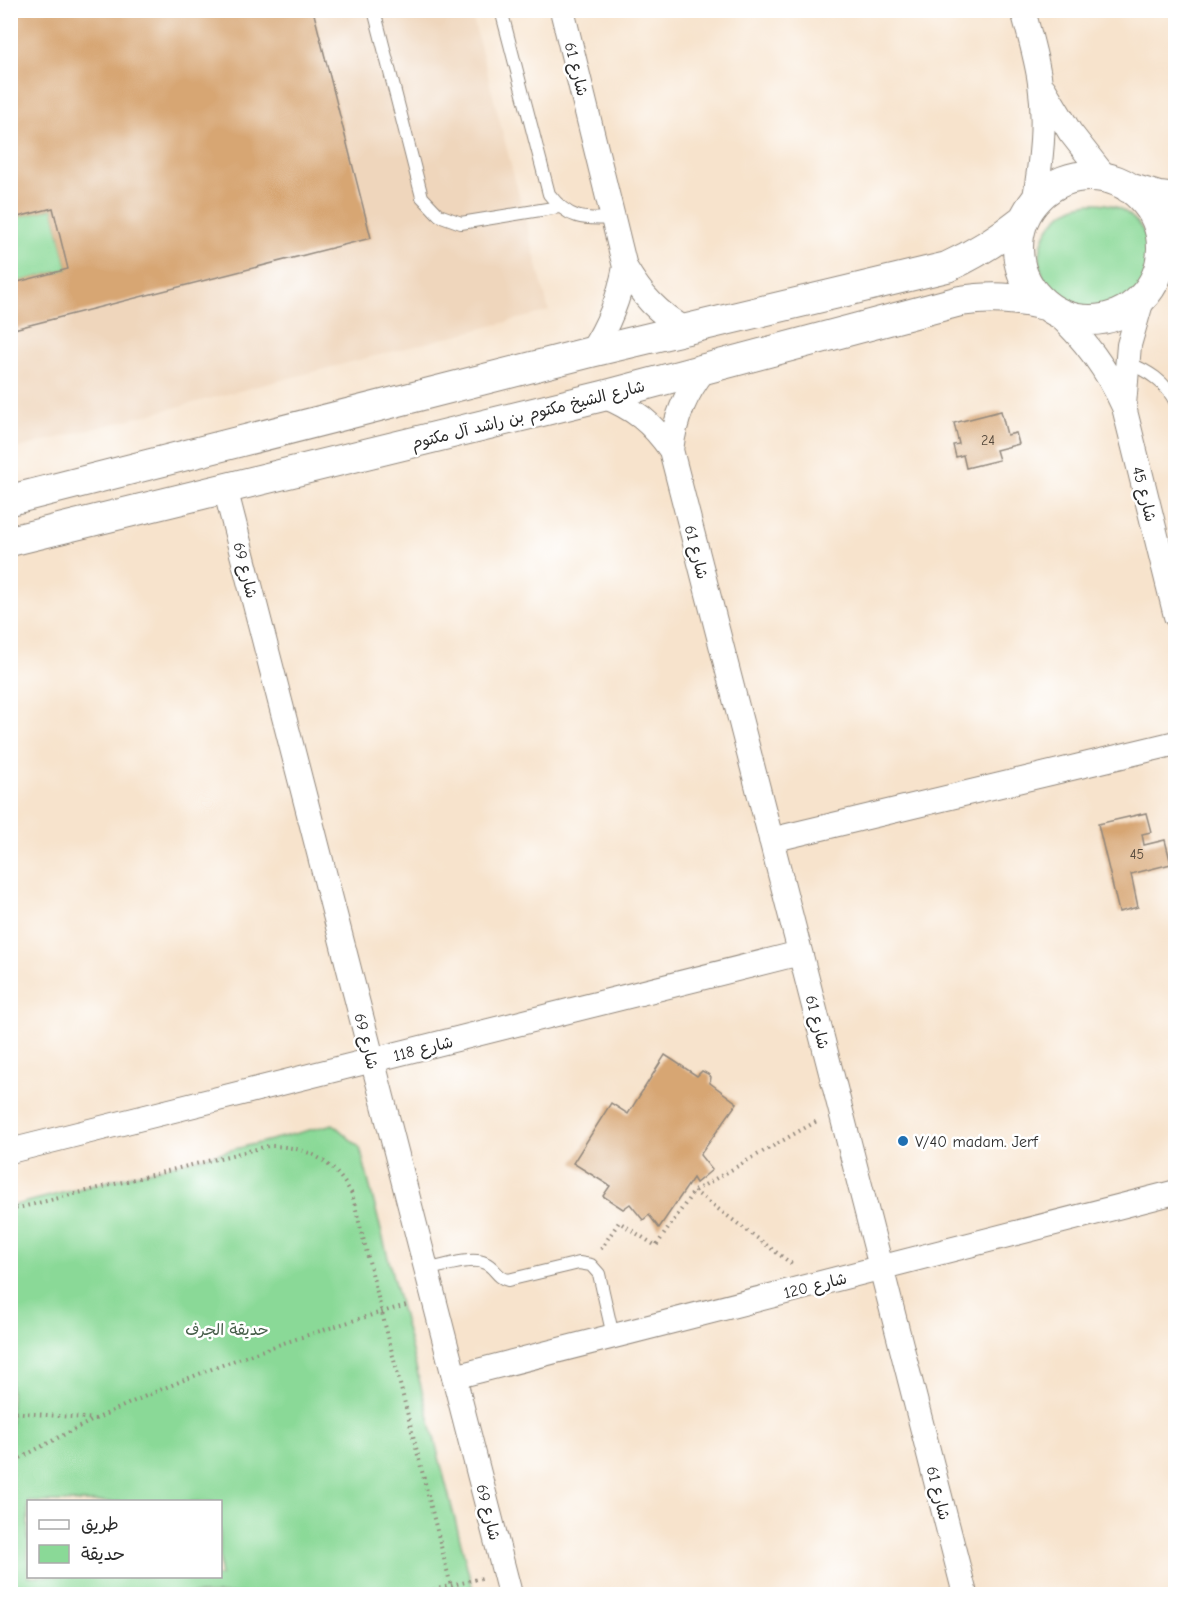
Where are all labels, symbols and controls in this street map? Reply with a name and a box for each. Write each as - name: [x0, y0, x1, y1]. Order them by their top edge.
- street label: شارع 61: [559, 40, 591, 99]
- street label: شارع الشيخ مكتوم بن راشد آل مكتوم: [410, 377, 648, 456]
- house number: 24: [981, 432, 995, 449]
- street label: شارع 45: [1127, 465, 1160, 524]
- street label: شارع 61: [679, 523, 711, 582]
- street label: شارع 69: [227, 540, 261, 601]
- house number: 45: [1130, 846, 1144, 863]
- street label: شارع 61: [800, 993, 832, 1052]
- street label: شارع 69: [348, 1011, 382, 1072]
- street label: شارع 118: [392, 1033, 455, 1067]
- place label: V/40 madam. Jerf: [915, 1133, 1039, 1151]
- marker: V/40 madam. Jerf: [896, 1134, 910, 1148]
- street label: شارع 120: [782, 1269, 849, 1304]
- park label: حديقة الجرف: [185, 1321, 269, 1339]
- street label: شارع 61: [921, 1464, 953, 1523]
- street label: شارع 69: [470, 1482, 504, 1543]
- legend: [27, 1500, 222, 1578]
- text: طريق: [81, 1514, 119, 1535]
- text: حديقة: [81, 1544, 125, 1565]

